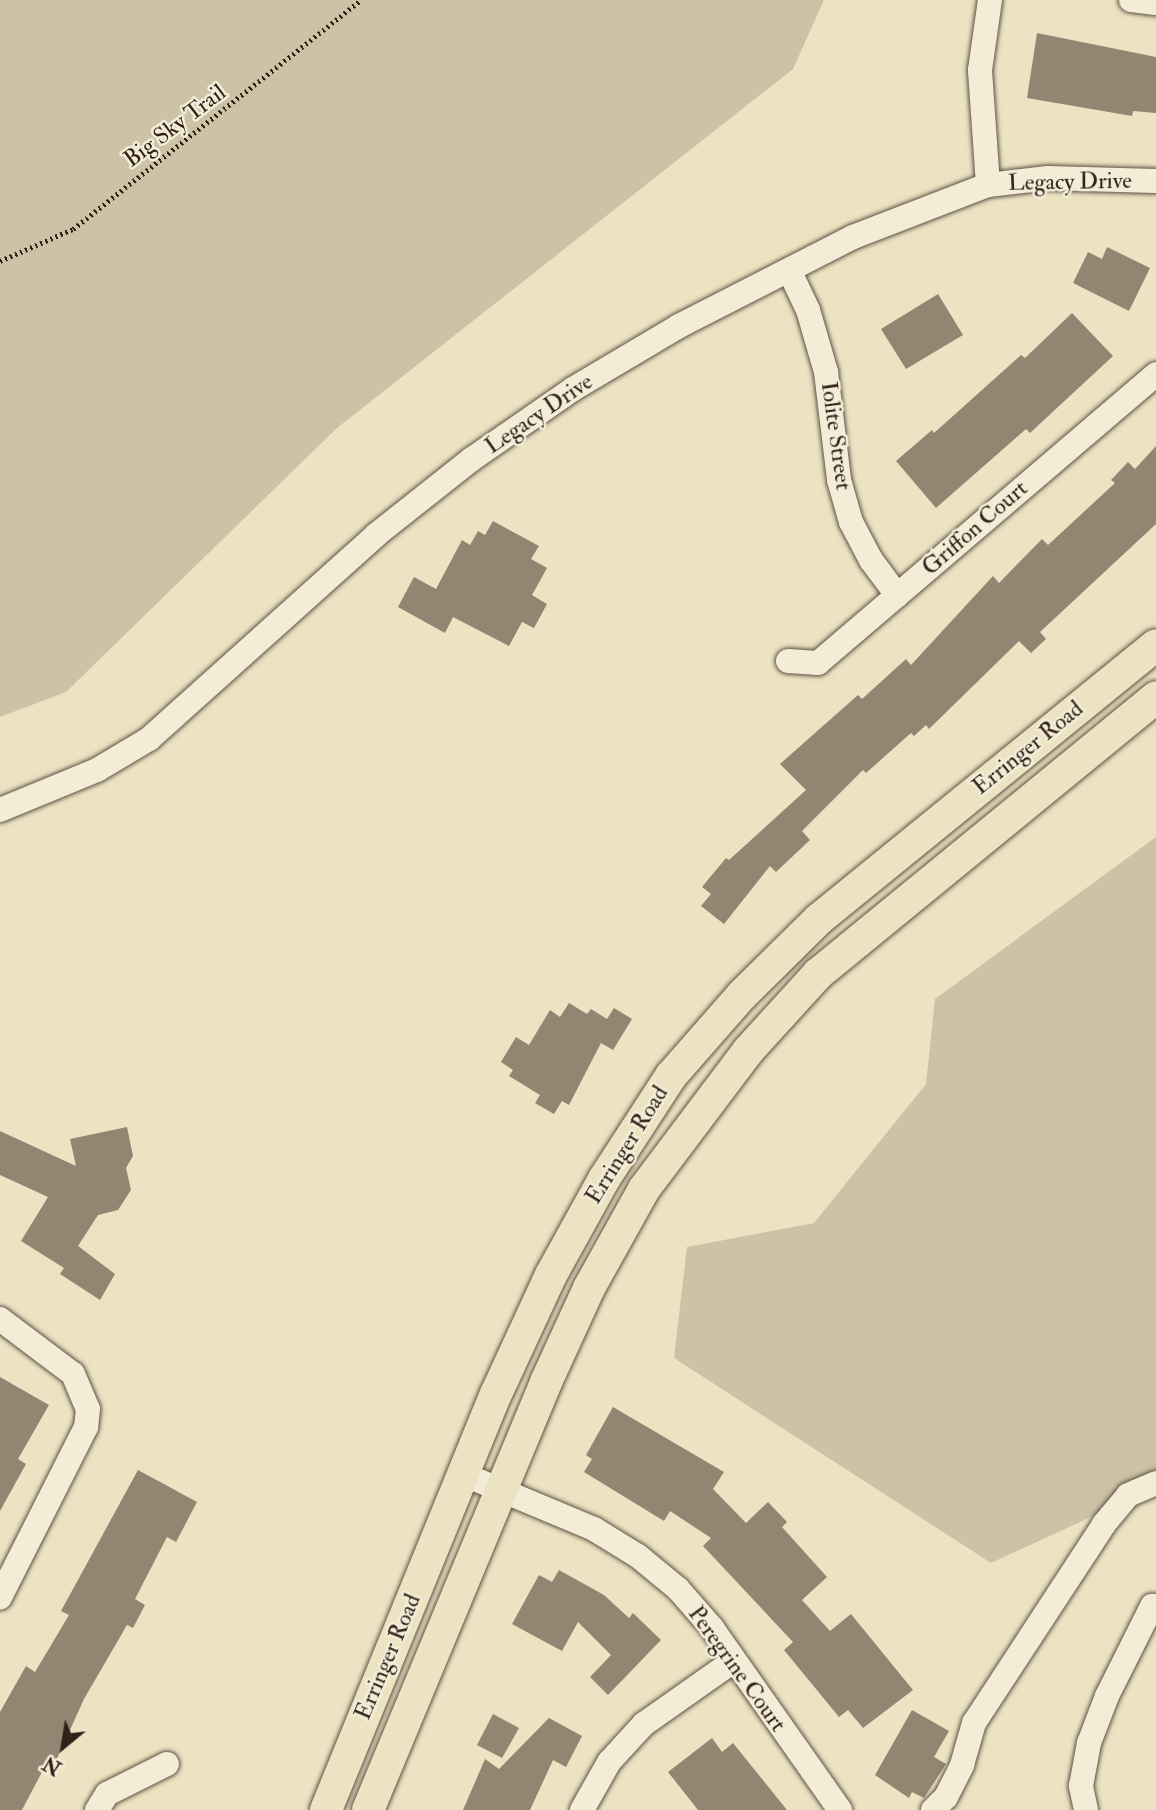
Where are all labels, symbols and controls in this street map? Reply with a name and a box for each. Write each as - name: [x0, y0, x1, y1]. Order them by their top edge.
- street label: Big Sky Trail: [119, 79, 231, 173]
- street label: Legacy Drive: [1008, 167, 1132, 197]
- street label: Legacy Drive: [480, 368, 598, 460]
- street label: Iolite Street: [815, 380, 857, 492]
- street label: Griffon Court: [917, 475, 1033, 581]
- street label: Erringer Road: [967, 695, 1089, 801]
- street label: Erringer Road: [580, 1081, 674, 1209]
- street label: Erringer Road: [349, 1590, 427, 1724]
- street label: Peregrine Court: [682, 1601, 792, 1737]
- north arrow: [28, 1712, 98, 1782]
- text: N: [39, 1751, 66, 1780]

